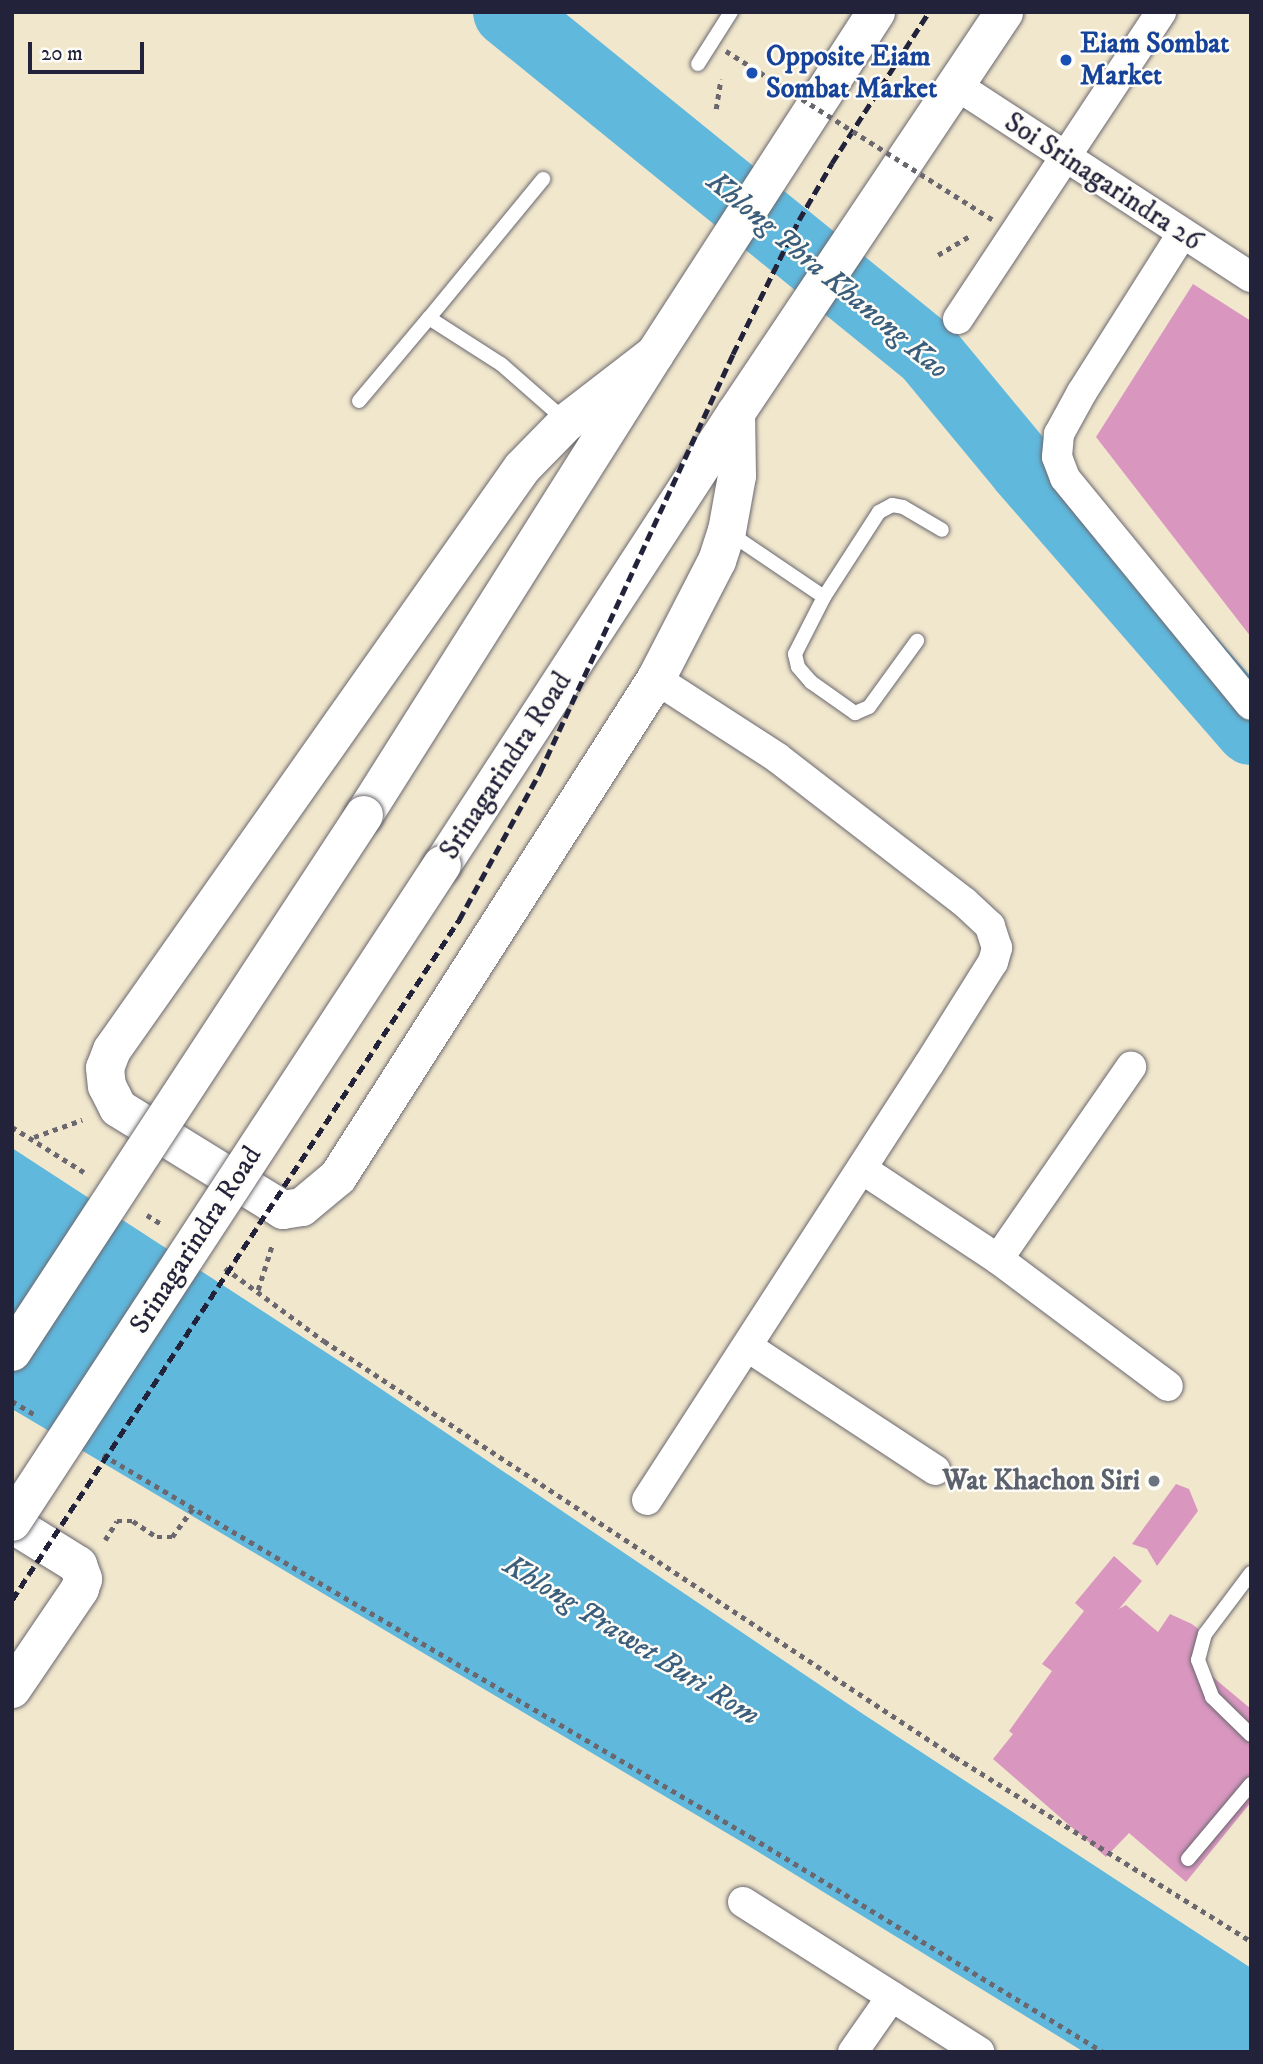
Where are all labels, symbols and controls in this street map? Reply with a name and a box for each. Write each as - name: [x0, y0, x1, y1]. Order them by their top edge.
- place label: Eiam Sombat Market: [1080, 27, 1229, 93]
- scale bar: [32, 28, 147, 72]
- place label: Opposite Eiam Sombat Market: [766, 40, 937, 106]
- text: 20 m: [41, 41, 83, 67]
- marker: Eiam Sombat Market: [1058, 52, 1074, 68]
- marker: Opposite Eiam Sombat Market: [744, 65, 760, 81]
- street label: Soi Srinagarindra 26: [998, 106, 1208, 258]
- water label: Khlong Phra Khanong Kao: [699, 164, 955, 388]
- street label: Srinagarindra Road: [433, 666, 579, 866]
- street label: Srinagarindra Road: [123, 1140, 269, 1340]
- place label: Wat Khachon Siri: [942, 1464, 1140, 1498]
- marker: Wat Khachon Siri: [1146, 1473, 1162, 1489]
- water label: Khlong Prawet Buri Rom: [496, 1548, 766, 1734]

